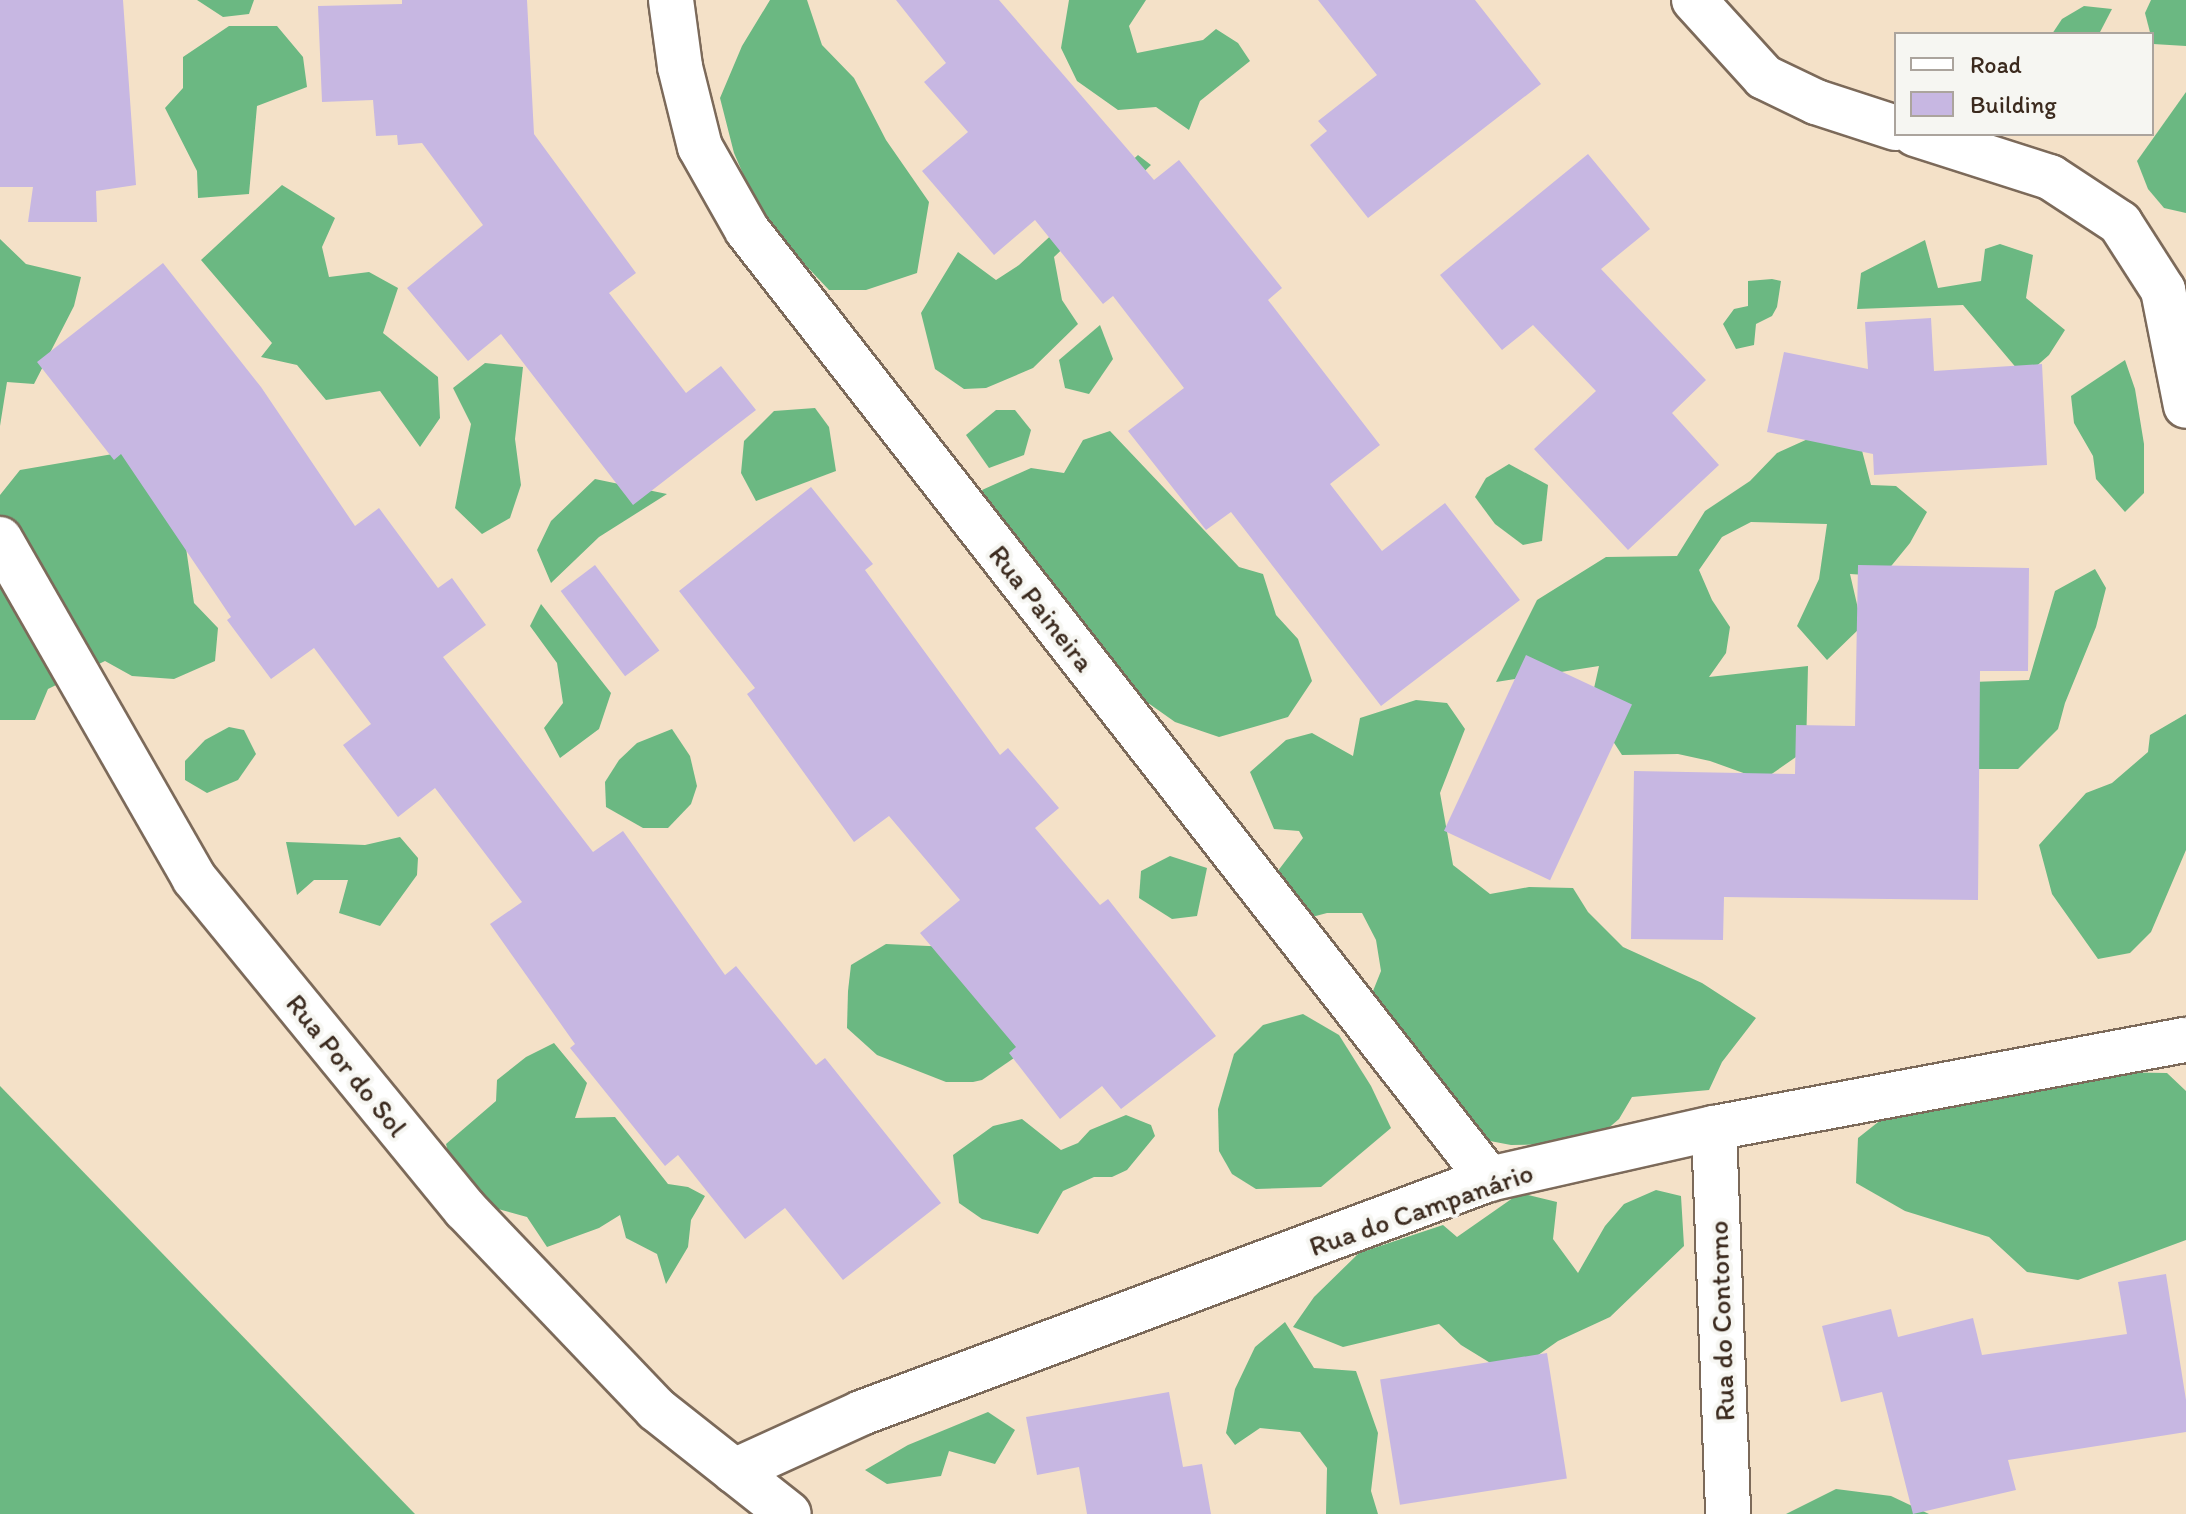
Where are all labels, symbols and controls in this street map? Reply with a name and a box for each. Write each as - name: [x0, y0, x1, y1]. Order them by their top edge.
- legend: [1894, 32, 2154, 136]
- text: Road: [1970, 50, 2022, 79]
- text: Building: [1970, 90, 2057, 119]
- street label: Rua Paineira: [983, 539, 1101, 677]
- street label: Rua Por do Sol: [279, 987, 415, 1143]
- street label: Rua do Campanário: [1304, 1155, 1538, 1263]
- street label: Rua do Contorno: [1701, 1219, 1741, 1423]

